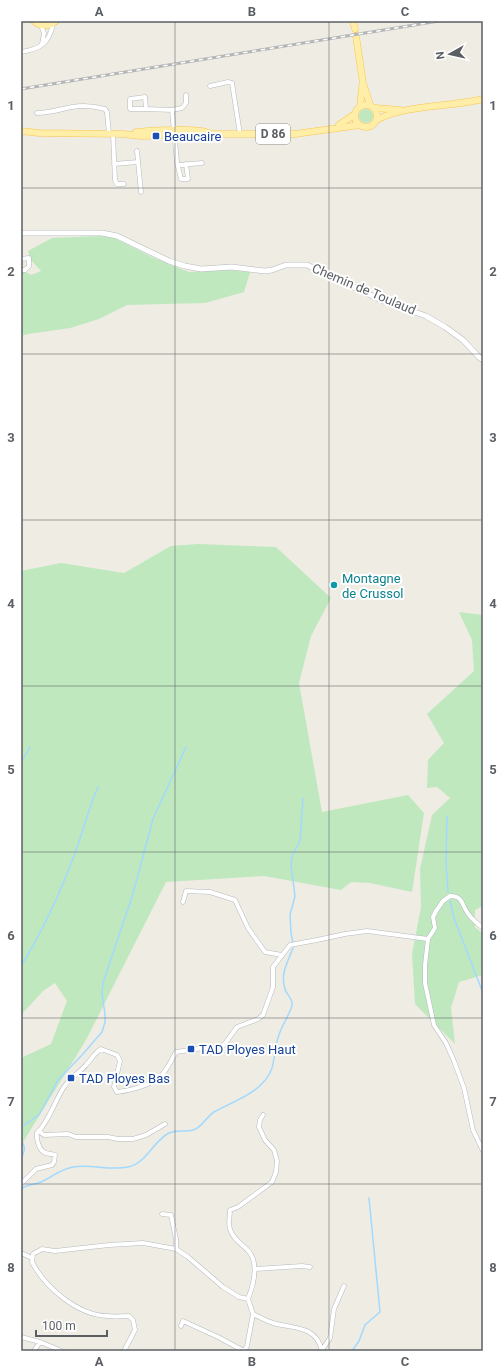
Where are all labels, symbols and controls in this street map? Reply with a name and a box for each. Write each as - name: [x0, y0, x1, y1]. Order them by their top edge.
- text: A: [95, 4, 104, 19]
- text: B: [248, 4, 256, 19]
- text: C: [401, 4, 410, 19]
- north arrow: [430, 34, 470, 74]
- text: N: [434, 50, 448, 60]
- text: 1: [7, 98, 15, 113]
- text: 1: [489, 98, 497, 113]
- road number: D 86: [256, 124, 290, 144]
- place label: Beaucaire: [164, 129, 222, 144]
- marker: Beaucaire: [151, 131, 161, 141]
- street label: Chemin de Toulaud: [310, 260, 418, 318]
- text: 2: [7, 264, 15, 279]
- text: 2: [489, 264, 497, 279]
- text: 3: [7, 430, 15, 445]
- text: 3: [489, 430, 497, 445]
- place label: Montagne de Crussol: [342, 571, 403, 601]
- marker: Montagne de Crussol: [329, 580, 339, 590]
- text: 4: [7, 596, 15, 611]
- text: 4: [489, 596, 497, 611]
- text: 5: [7, 762, 15, 777]
- text: 5: [489, 762, 497, 777]
- text: 6: [7, 928, 15, 943]
- text: 6: [489, 928, 497, 943]
- place label: TAD Ployes Haut: [199, 1042, 296, 1057]
- marker: TAD Ployes Haut: [186, 1044, 196, 1054]
- place label: TAD Ployes Bas: [79, 1071, 170, 1086]
- marker: TAD Ployes Bas: [66, 1073, 76, 1083]
- text: 7: [7, 1094, 15, 1109]
- text: 7: [489, 1094, 497, 1109]
- text: 8: [7, 1260, 15, 1275]
- text: 8: [489, 1260, 497, 1275]
- scale bar: [36, 1312, 107, 1338]
- text: 100 m: [42, 1319, 76, 1333]
- text: A: [95, 1354, 104, 1369]
- text: B: [248, 1354, 256, 1369]
- text: C: [401, 1354, 410, 1369]

